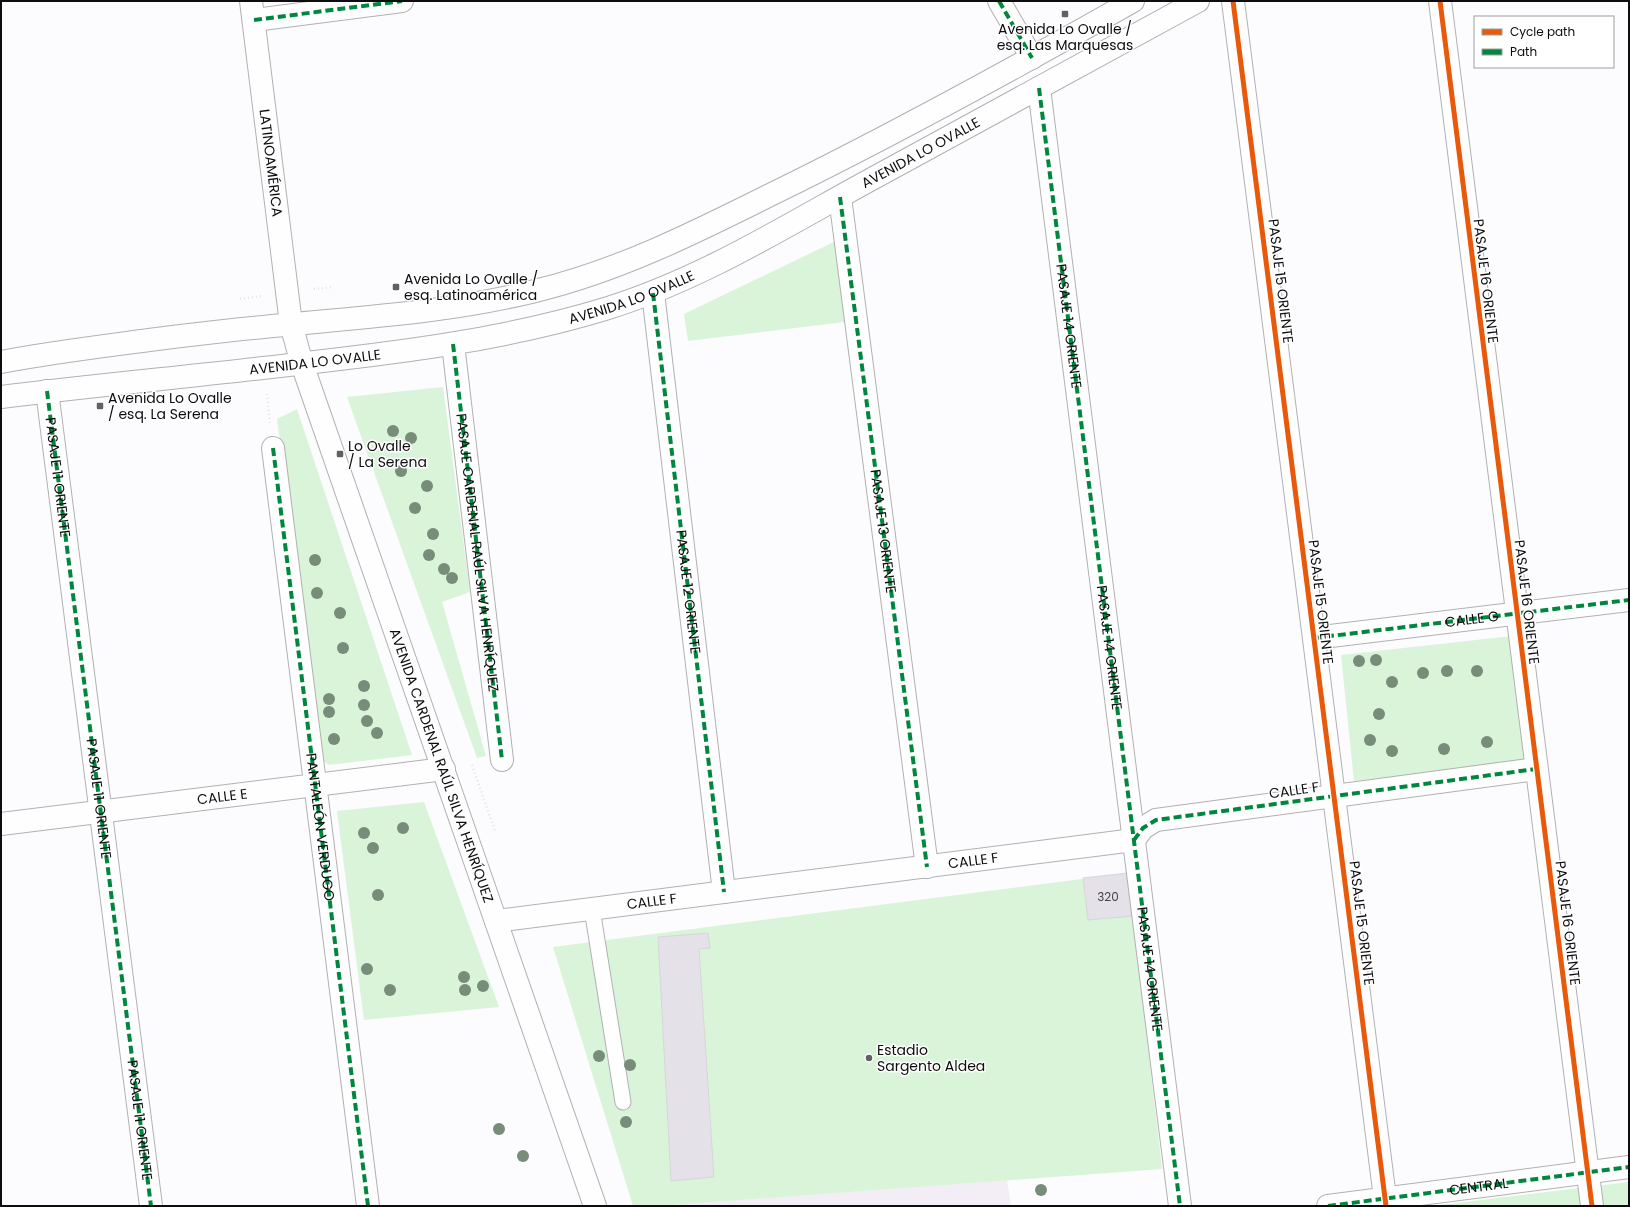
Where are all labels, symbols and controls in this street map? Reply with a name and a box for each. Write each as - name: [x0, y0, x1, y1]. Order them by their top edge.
- marker: Avenida Lo Ovalle / esq. Las Marquesas: [1060, 9, 1070, 19]
- legend: [1474, 16, 1614, 68]
- place label: Avenida Lo Ovalle / esq. Las Marquesas: [997, 19, 1133, 55]
- text: Cycle path: [1510, 23, 1575, 40]
- text: Path: [1510, 43, 1537, 60]
- street label: LATINOAMÉRICA: [254, 108, 288, 218]
- street label: AVENIDA LO OVALLE: [858, 112, 984, 193]
- street label: PASAJE 15 ORIENTE: [1263, 218, 1299, 344]
- street label: PASAJE 16 ORIENTE: [1468, 218, 1504, 344]
- street label: PASAJE 14 ORIENTE: [1051, 263, 1087, 390]
- street label: AVENIDA LO OVALLE: [566, 265, 698, 329]
- place label: Avenida Lo Ovalle / esq. Latinoamérica: [404, 269, 538, 305]
- marker: Avenida Lo Ovalle / esq. Latinoamérica: [391, 282, 401, 292]
- street label: AVENIDA LO OVALLE: [248, 344, 382, 380]
- place label: Avenida Lo Ovalle / esq. La Serena: [108, 388, 232, 424]
- marker: Avenida Lo Ovalle / esq. La Serena: [95, 401, 105, 411]
- street label: PASAJE CARDENAL RAÚL SILVA HENRÍQUEZ: [451, 412, 504, 693]
- street label: PASAJE 11 ORIENTE: [40, 416, 76, 539]
- place label: Lo Ovalle / La Serena: [348, 436, 427, 472]
- marker: Lo Ovalle / La Serena: [335, 449, 345, 459]
- street label: PASAJE 13 ORIENTE: [865, 468, 901, 594]
- street label: PASAJE 12 ORIENTE: [671, 529, 706, 655]
- street label: PASAJE 15 ORIENTE: [1303, 539, 1339, 665]
- street label: PASAJE 16 ORIENTE: [1509, 539, 1545, 665]
- street label: PASAJE 14 ORIENTE: [1092, 584, 1127, 711]
- street label: CALLE G: [1444, 606, 1500, 632]
- street label: AVENIDA CARDENAL RAÚL SILVA HENRÍQUEZ: [385, 626, 499, 905]
- street label: PASAJE 11 ORIENTE: [81, 737, 117, 860]
- street label: PANTALEÓN VERDUGO: [301, 752, 340, 902]
- street label: CALLE F: [1268, 777, 1320, 803]
- street label: CALLE E: [196, 783, 249, 810]
- street label: CALLE F: [947, 847, 999, 874]
- street label: PASAJE 15 ORIENTE: [1344, 860, 1380, 986]
- street label: PASAJE 16 ORIENTE: [1550, 860, 1586, 986]
- street label: CALLE F: [626, 888, 678, 914]
- house number: 320: [1097, 888, 1119, 905]
- street label: PASAJE 14 ORIENTE: [1132, 906, 1168, 1032]
- place label: Estadio Sargento Aldea: [877, 1040, 985, 1076]
- marker: Estadio Sargento Aldea: [864, 1053, 874, 1063]
- street label: PASAJE 11 ORIENTE: [122, 1059, 158, 1181]
- street label: CENTRAL: [1448, 1173, 1509, 1200]

